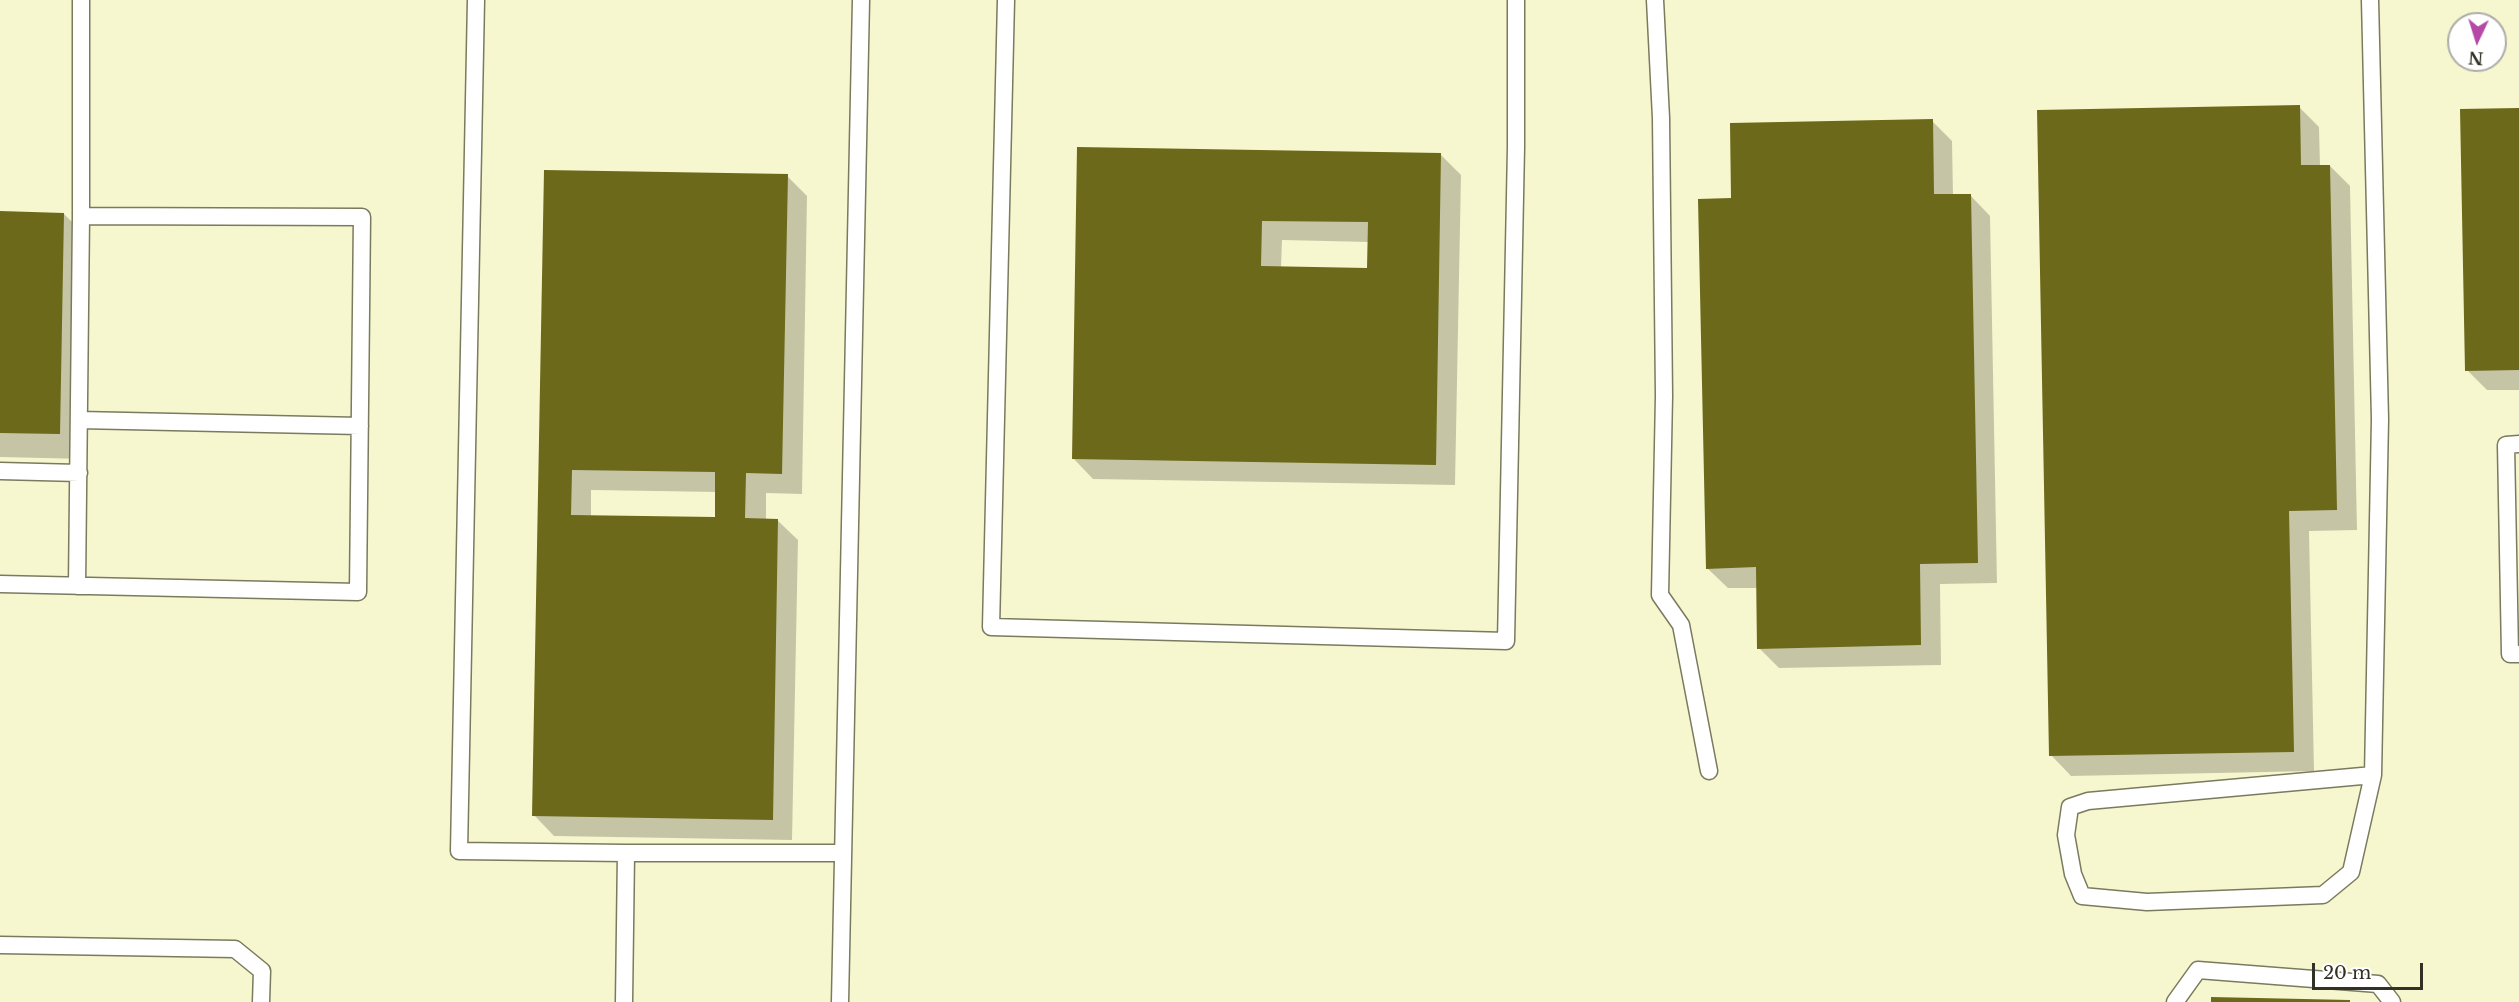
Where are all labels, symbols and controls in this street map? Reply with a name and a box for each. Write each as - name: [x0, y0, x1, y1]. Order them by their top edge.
- north arrow: [2447, 12, 2507, 72]
- text: N: [2468, 47, 2484, 68]
- scale bar: [2315, 951, 2426, 989]
- text: 20 m: [2323, 962, 2371, 984]

